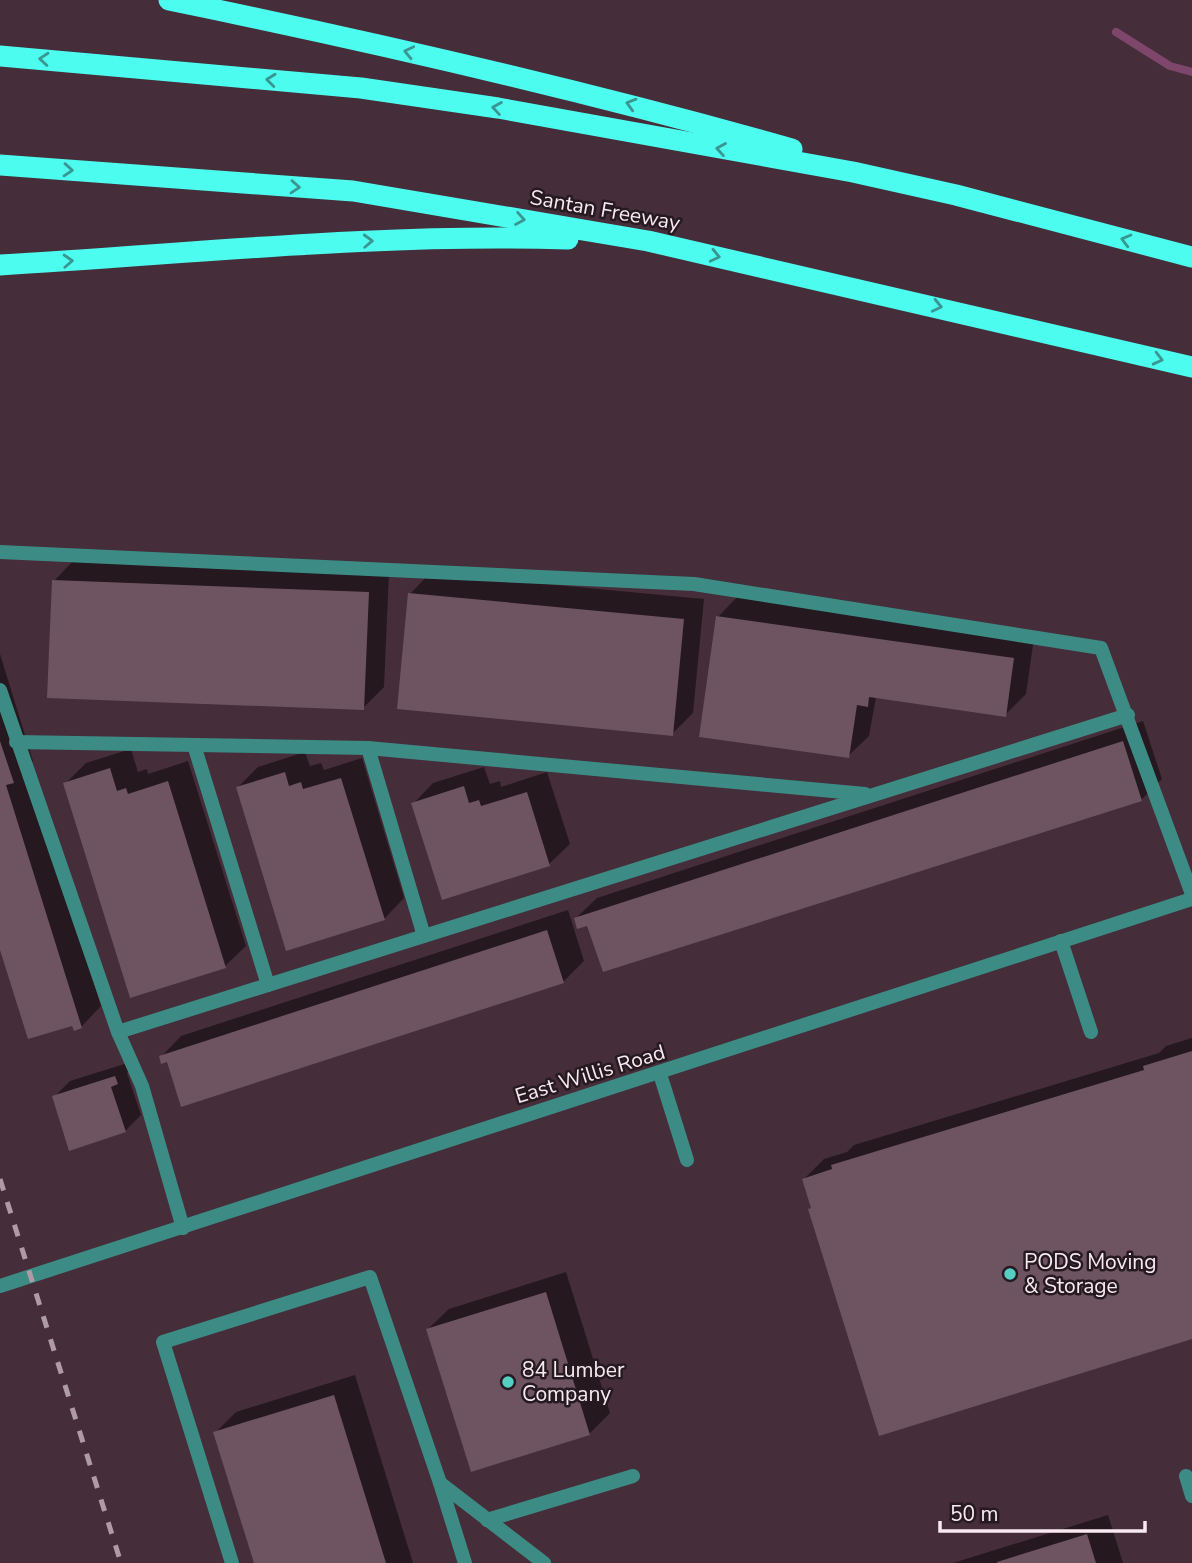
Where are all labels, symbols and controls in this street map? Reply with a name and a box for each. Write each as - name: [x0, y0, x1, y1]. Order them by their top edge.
- one-way arrow: [403, 45, 415, 60]
- one-way arrow: [39, 52, 50, 67]
- one-way arrow: [265, 73, 276, 88]
- one-way arrow: [625, 97, 637, 112]
- one-way arrow: [491, 101, 503, 116]
- one-way arrow: [715, 142, 727, 157]
- one-way arrow: [63, 162, 74, 177]
- one-way arrow: [290, 179, 301, 194]
- street label: Santan Freeway: [528, 183, 682, 237]
- one-way arrow: [514, 211, 526, 226]
- one-way arrow: [363, 234, 374, 249]
- one-way arrow: [1120, 234, 1132, 248]
- one-way arrow: [709, 248, 721, 263]
- one-way arrow: [63, 254, 74, 269]
- one-way arrow: [931, 298, 943, 312]
- one-way arrow: [1152, 351, 1164, 365]
- street label: East Willis Road: [512, 1038, 668, 1110]
- place label: PODS Moving & Storage: [1024, 1248, 1157, 1300]
- marker: PODS Moving & Storage: [1002, 1266, 1018, 1282]
- place label: 84 Lumber Company: [522, 1356, 625, 1408]
- marker: 84 Lumber Company: [500, 1374, 516, 1390]
- scale bar: [940, 1490, 1145, 1534]
- text: 50 m: [950, 1500, 999, 1528]

